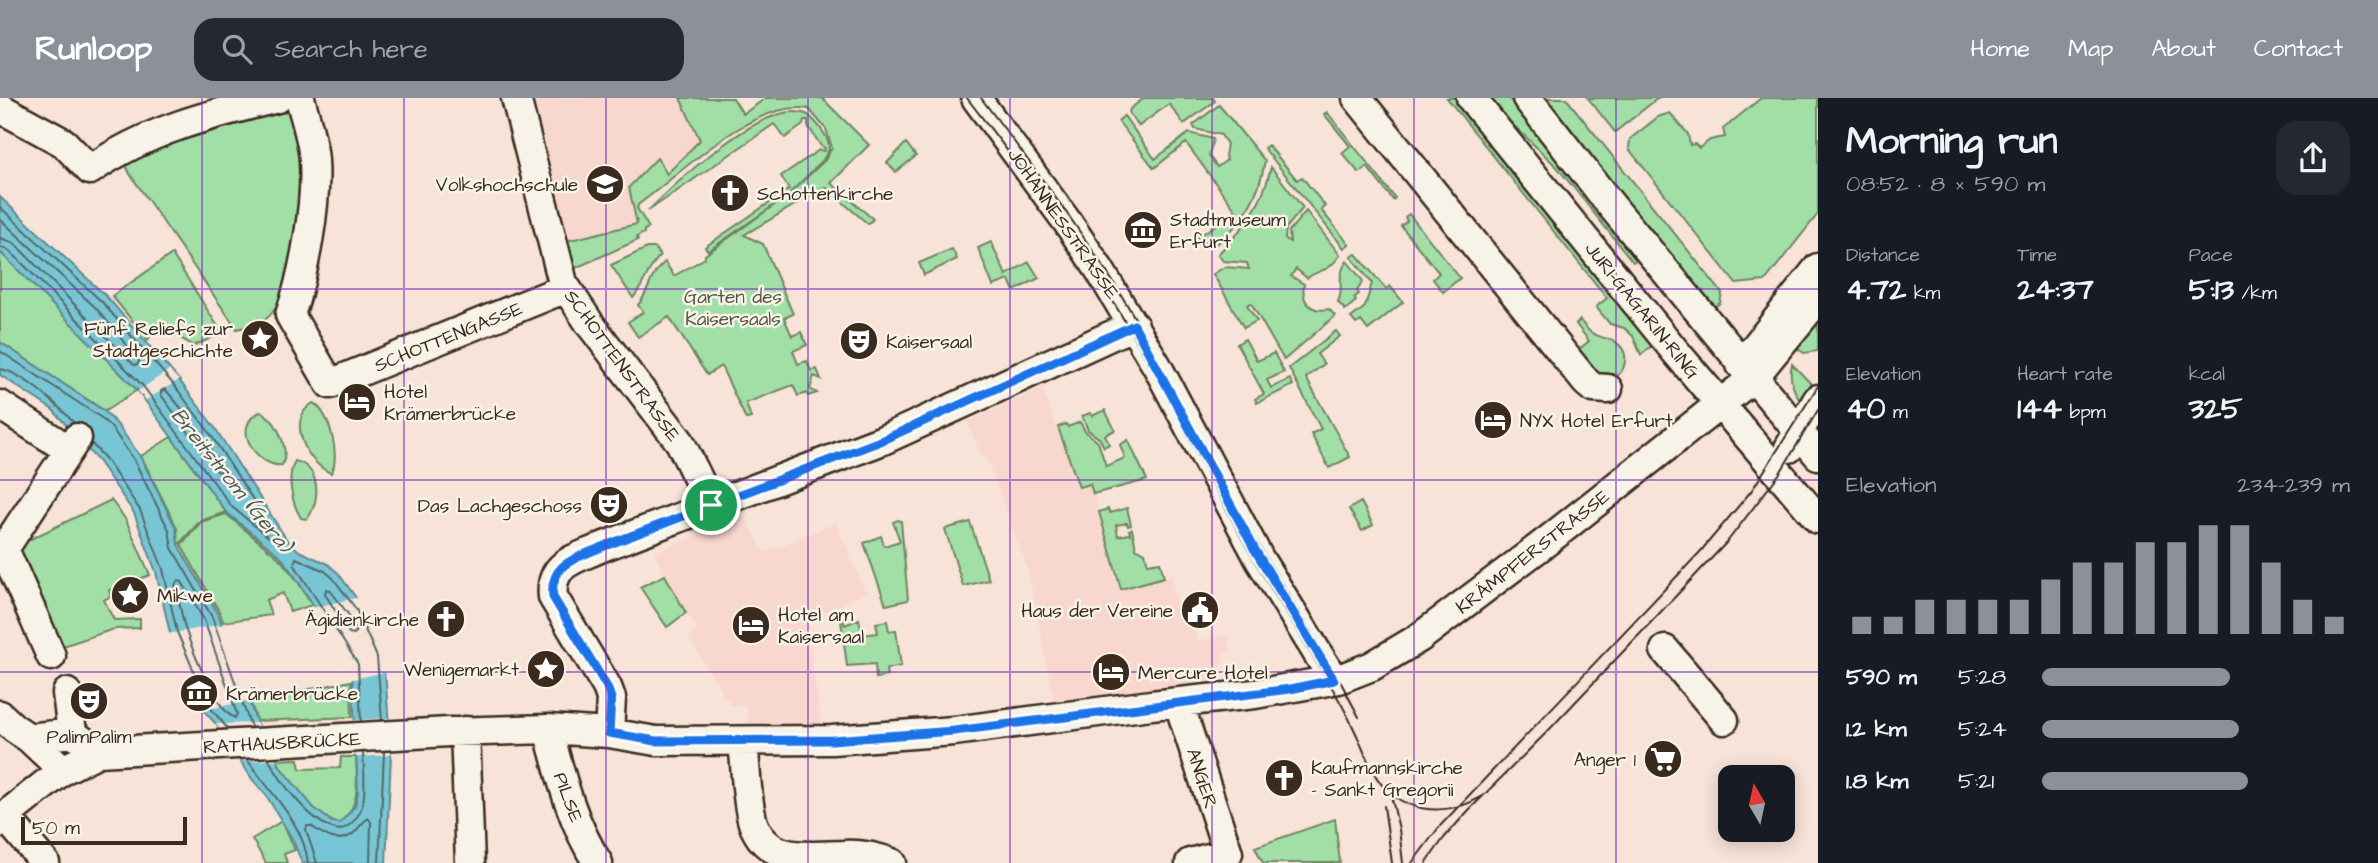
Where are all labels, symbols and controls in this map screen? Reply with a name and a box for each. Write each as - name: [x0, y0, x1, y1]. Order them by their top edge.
- search box: [194, 18, 684, 81]
- text: Runloop: [35, 26, 152, 72]
- icon: search: [218, 30, 256, 68]
- text: Search here: [274, 31, 428, 67]
- text: Home: [1970, 32, 2030, 66]
- text: Map: [2068, 32, 2113, 66]
- text: About: [2151, 32, 2216, 66]
- text: Contact: [2254, 32, 2343, 66]
- text: Morning run: [1846, 116, 2058, 168]
- button: share: [2276, 121, 2350, 195]
- street label: JOHANNESSTRASSE: [1000, 143, 1125, 305]
- school or university icon: Volkshochschule: [584, 163, 626, 205]
- text: 08:52 · 8 × 590 m: [1846, 168, 2046, 200]
- place label: Volkshochschule: [436, 172, 578, 199]
- church icon: Schottenkirche: [709, 172, 751, 214]
- place label: Schottenkirche: [757, 181, 893, 208]
- place label: Stadtmuseum Erfurt: [1170, 207, 1286, 256]
- museum icon: Stadtmuseum Erfurt: [1122, 209, 1164, 251]
- street label: JURI-GAGARIN-RING: [1578, 237, 1706, 385]
- text: Distance: [1846, 242, 1920, 269]
- text: Time: [2017, 242, 2057, 269]
- text: Pace: [2189, 242, 2233, 269]
- text: 4.72: [1846, 269, 1906, 311]
- text: 24:37: [2017, 269, 2094, 311]
- text: 5:13: [2189, 269, 2234, 311]
- text: km: [1906, 280, 1940, 307]
- text: /km: [2234, 280, 2277, 307]
- street label: SCHOTTENSTRASSE: [557, 284, 686, 448]
- park label: Garten des Kaisersaals: [684, 284, 782, 333]
- street label: SCHOTTENGASSE: [370, 295, 527, 379]
- place label: Fünf Reliefs zur Stadtgeschichte: [84, 316, 234, 366]
- place icon: Fünf Reliefs zur Stadtgeschichte: [239, 318, 281, 360]
- theatre icon: Kaisersaal: [838, 320, 880, 362]
- place label: Kaisersaal: [886, 329, 972, 356]
- text: Elevation: [1846, 361, 1921, 388]
- text: Heart rate: [2017, 361, 2113, 388]
- text: kcal: [2189, 361, 2225, 388]
- place label: Hotel Krämerbrücke: [384, 379, 516, 428]
- hotel icon: Hotel Krämerbrücke: [336, 381, 378, 423]
- text: 40: [1846, 388, 1885, 430]
- text: 144: [2017, 388, 2062, 430]
- text: 325: [2189, 388, 2242, 430]
- hotel icon: NYX Hotel Erfurt: [1472, 399, 1514, 441]
- text: m: [1885, 399, 1908, 426]
- text: bpm: [2062, 399, 2106, 426]
- water label: Breitstrom (Gera): [164, 402, 301, 561]
- place label: NYX Hotel Erfurt: [1520, 408, 1673, 435]
- text: Elevation: [1846, 469, 1937, 501]
- text: 234–239 m: [2237, 469, 2350, 501]
- pin: [681, 475, 741, 535]
- theatre icon: Das Lachgeschoss: [588, 484, 630, 526]
- street label: KRÄMPFERSTRASSE: [1450, 484, 1615, 621]
- icon: arrive: [692, 486, 730, 524]
- place label: Das Lachgeschoss: [418, 493, 582, 521]
- place icon: Mikwe: [109, 574, 151, 616]
- place label: Mikwe: [157, 583, 213, 610]
- public building icon: Haus der Vereine: [1179, 589, 1221, 631]
- church icon: Ägidienkirche: [425, 598, 467, 640]
- place label: Haus der Vereine: [1021, 598, 1173, 625]
- place label: Hotel am Kaisersaal: [778, 602, 864, 651]
- hotel icon: Hotel am Kaisersaal: [730, 604, 772, 646]
- place label: Ägidienkirche: [305, 607, 419, 635]
- place icon: Wenigemarkt: [525, 648, 567, 690]
- hotel icon: Mercure Hotel: [1090, 651, 1132, 693]
- place label: Wenigemarkt: [404, 657, 519, 685]
- place label: Mercure Hotel: [1138, 660, 1268, 687]
- text: 590 m: [1846, 661, 1917, 693]
- text: 5:28: [1958, 661, 2006, 693]
- museum icon: Krämerbrücke: [178, 672, 220, 714]
- theatre icon: PalimPalim: [68, 680, 110, 722]
- place label: Krämerbrücke: [226, 681, 358, 708]
- text: 1.2 km: [1846, 713, 1907, 745]
- text: 5:24: [1958, 713, 2007, 745]
- place label: PalimPalim: [47, 724, 132, 751]
- street label: RATHAUSBRÜCKE: [202, 726, 362, 761]
- supermarket icon: Anger 1: [1642, 738, 1684, 780]
- street label: ANGER: [1179, 745, 1224, 812]
- place label: Anger 1: [1574, 747, 1637, 775]
- place label: Kaufmannskirche - Sankt Gregorii: [1311, 755, 1463, 805]
- church icon: Kaufmannskirche - Sankt Gregorii: [1263, 757, 1305, 799]
- north arrow: [1718, 765, 1796, 842]
- map controls: [1718, 765, 1795, 842]
- text: 1.8 km: [1846, 765, 1908, 797]
- text: 5:21: [1958, 765, 1994, 797]
- street label: PILSE: [546, 769, 589, 826]
- scale bar: [21, 814, 187, 846]
- text: 50 m: [32, 815, 80, 842]

